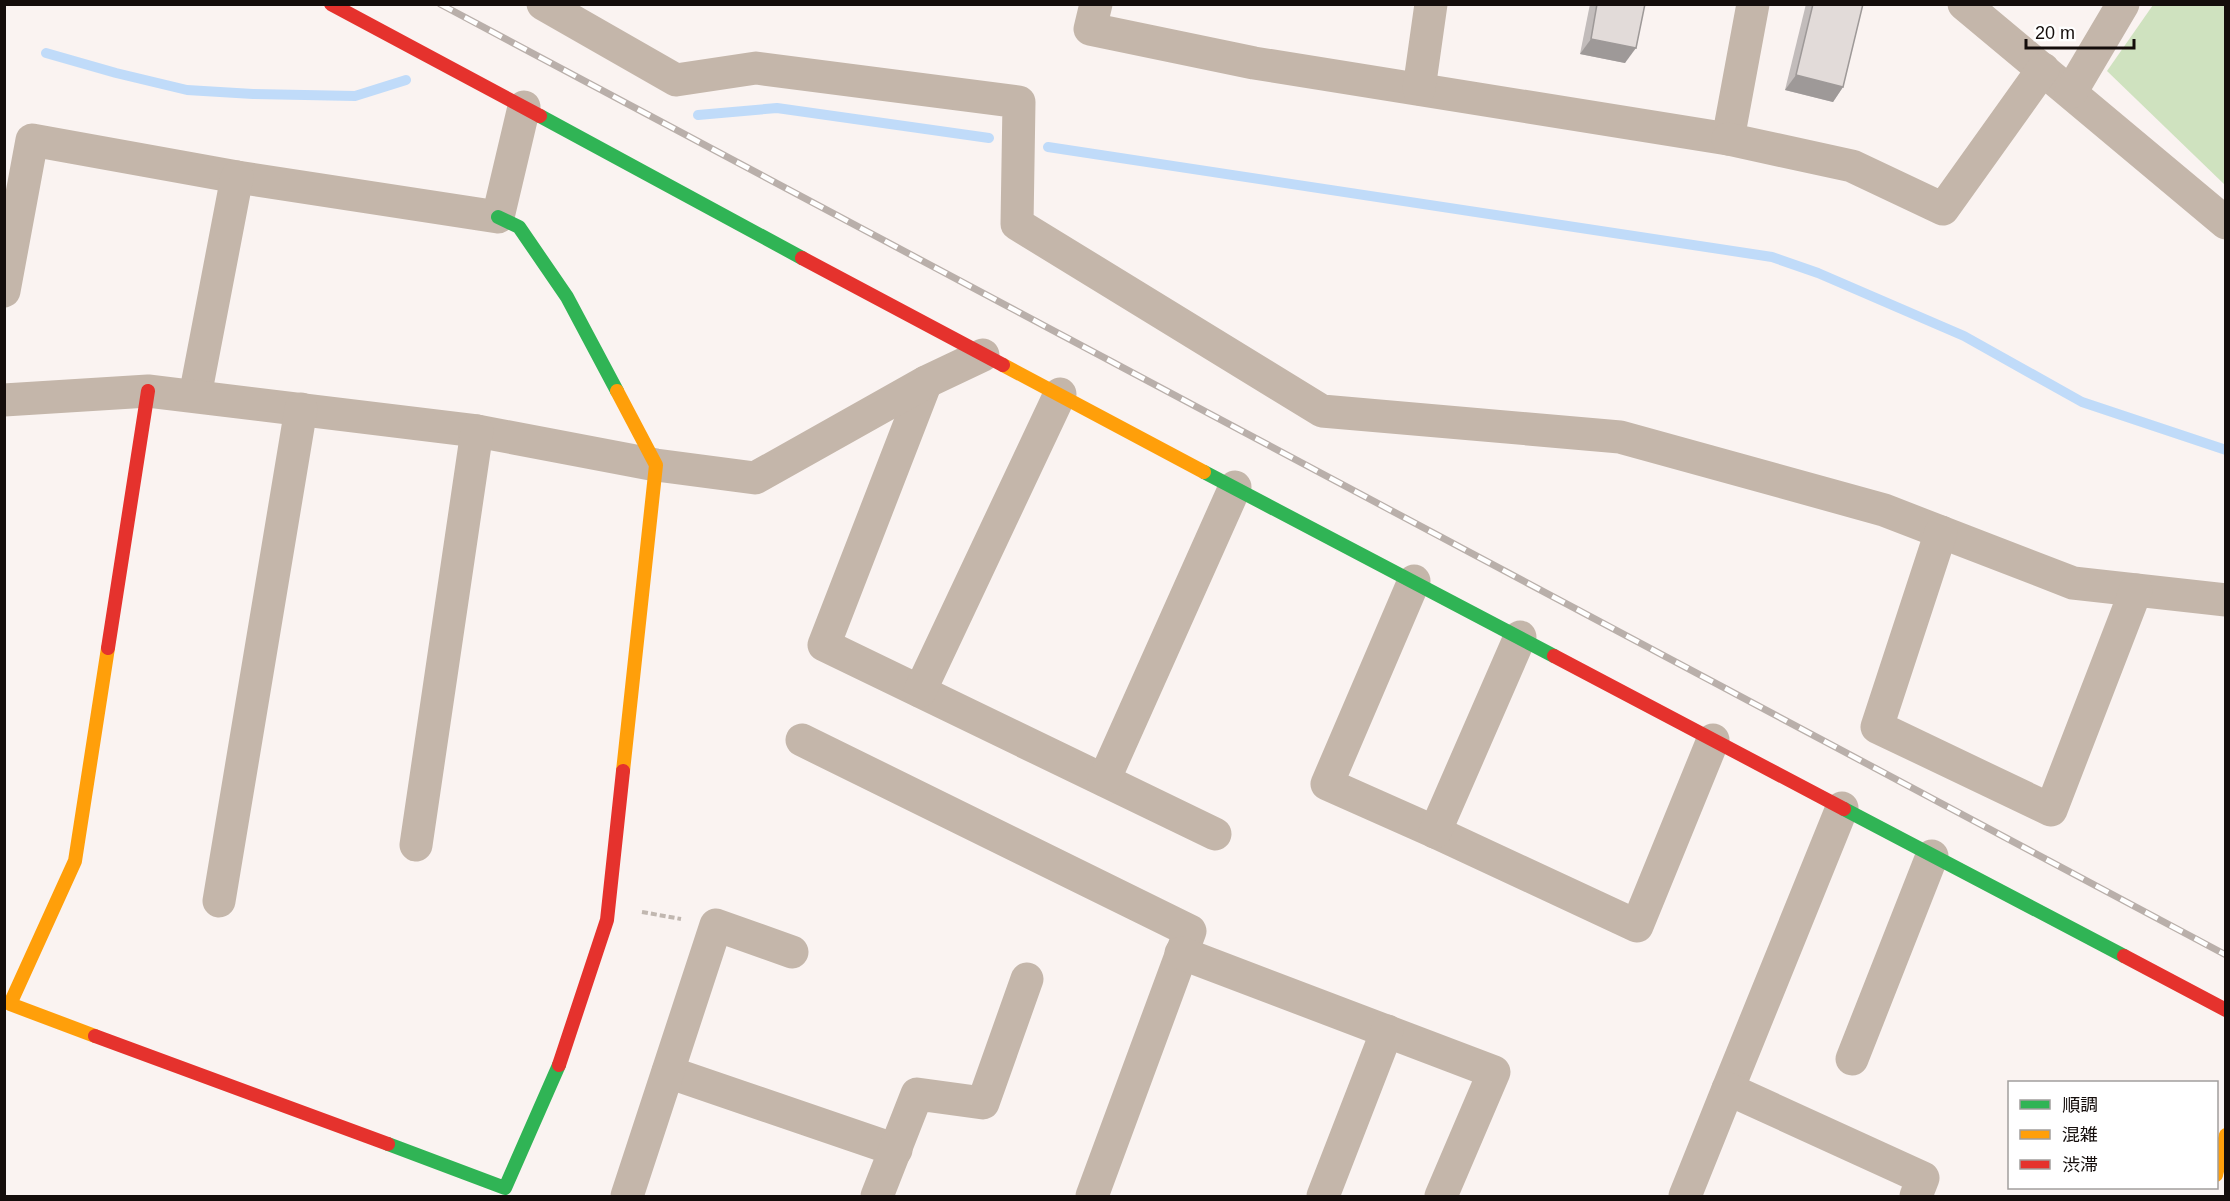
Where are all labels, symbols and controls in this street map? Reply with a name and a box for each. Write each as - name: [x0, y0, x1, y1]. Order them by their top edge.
- scale bar: [2026, 12, 2134, 50]
- text: 20 m: [2035, 23, 2075, 43]
- legend: [2008, 1081, 2218, 1189]
- text: 順調: [2062, 1095, 2098, 1115]
- text: 混雑: [2062, 1125, 2098, 1145]
- text: 渋滞: [2062, 1155, 2098, 1175]

